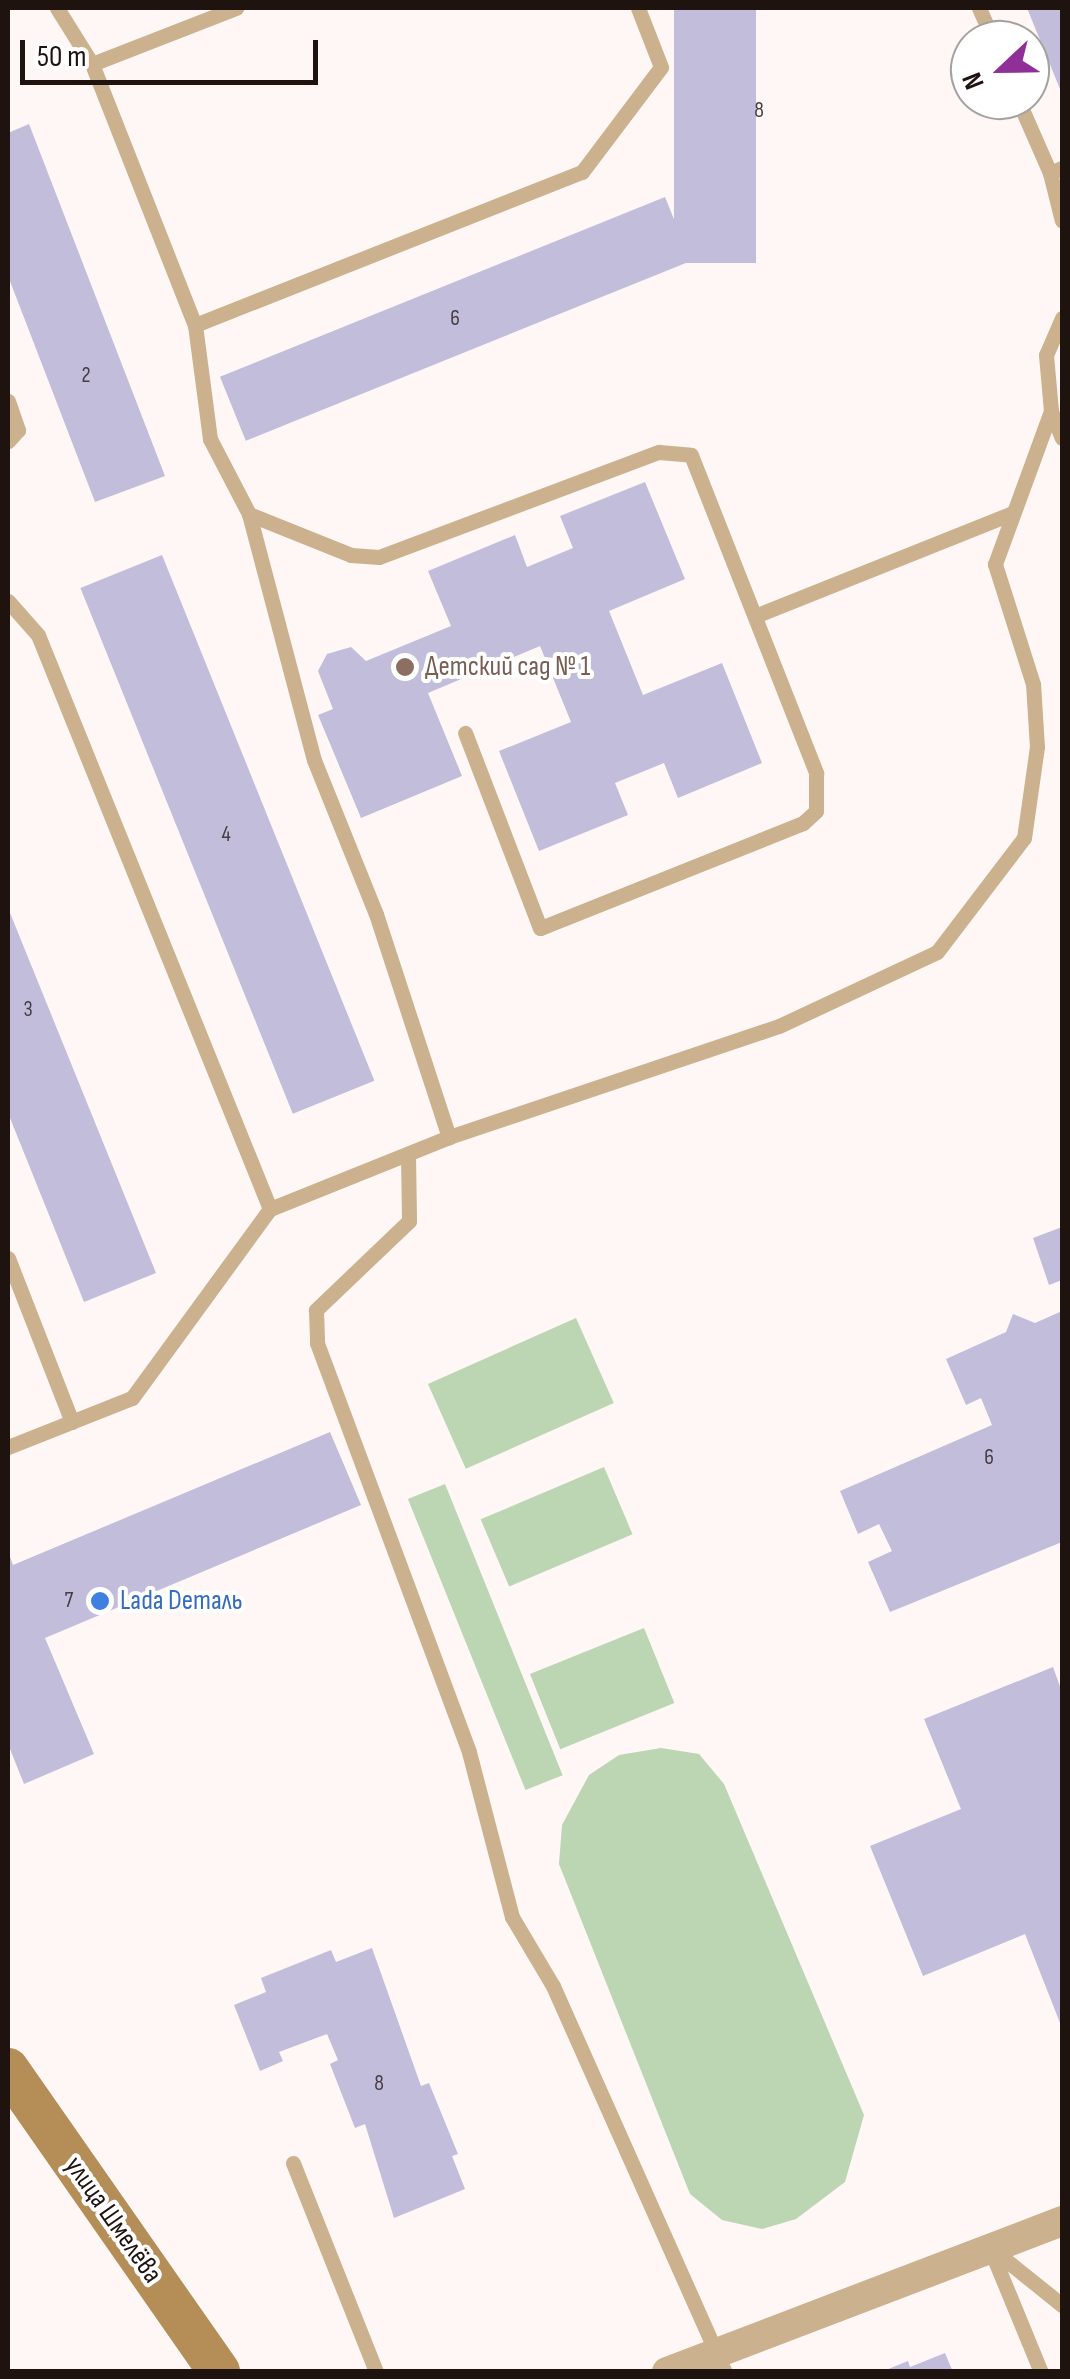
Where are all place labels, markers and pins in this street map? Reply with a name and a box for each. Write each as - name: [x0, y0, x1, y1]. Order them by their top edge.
- place label: Детский сад № 1: [425, 650, 590, 684]
- marker: Детский сад № 1: [394, 656, 416, 678]
- place label: Lada Dеталь: [120, 1584, 243, 1618]
- marker: Lada Dеталь: [89, 1590, 111, 1612]

